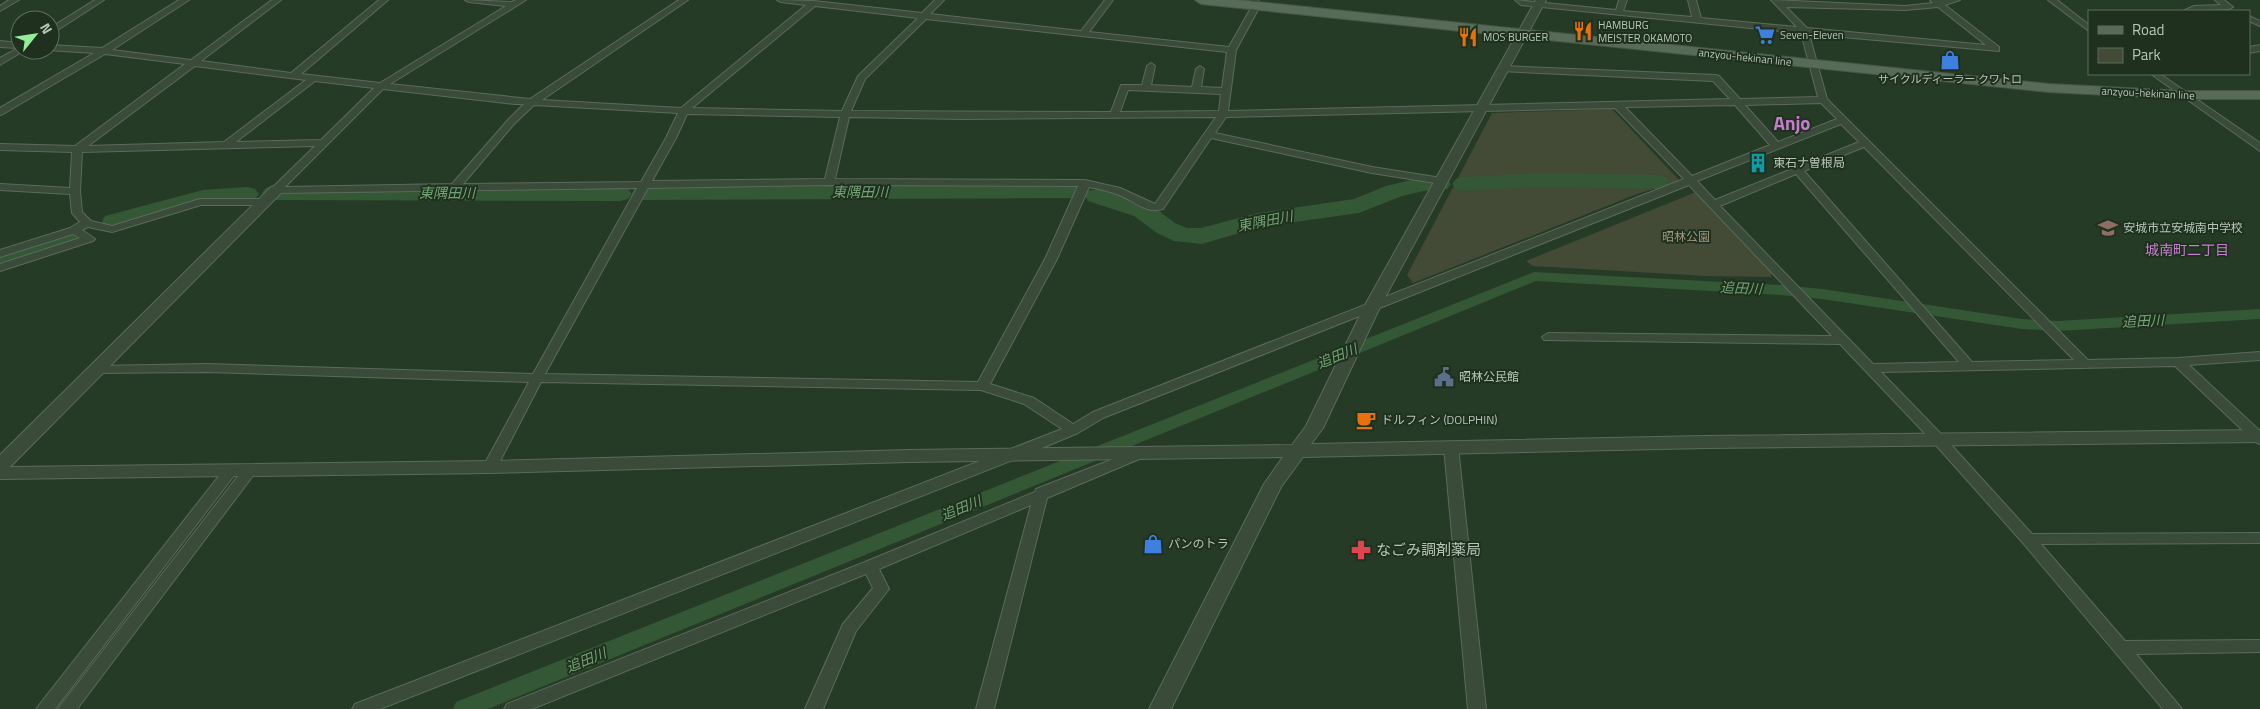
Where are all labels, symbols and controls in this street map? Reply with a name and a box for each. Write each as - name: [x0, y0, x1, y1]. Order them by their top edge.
- north arrow: [10, 10, 60, 60]
- legend: [2088, 10, 2250, 75]
- place label: HAMBURG MEISTER OKAMOTO: [1598, 17, 1692, 46]
- text: Road: [2132, 18, 2164, 41]
- text: N: [35, 19, 58, 38]
- restaurant icon: HAMBURG MEISTER OKAMOTO: [1572, 20, 1594, 42]
- supermarket icon: Seven-Eleven: [1754, 24, 1776, 46]
- restaurant icon: MOS BURGER: [1457, 26, 1479, 48]
- place label: Seven-Eleven: [1780, 27, 1844, 43]
- place label: MOS BURGER: [1483, 29, 1548, 45]
- text: Park: [2132, 43, 2161, 66]
- street label: anzyou-hekinan line: [1698, 44, 1793, 70]
- shop icon: サイクルディーラー クワトロ: [1939, 49, 1961, 71]
- place label: サイクルディーラー クワトロ: [1878, 71, 2022, 87]
- street label: anzyou-hekinan line: [2101, 83, 2195, 103]
- district label: Anjo: [1774, 108, 1810, 137]
- building icon: 東石ナ曽根局: [1747, 152, 1769, 174]
- place label: 東石ナ曽根局: [1773, 153, 1845, 172]
- water label: 東隅田川: [832, 181, 890, 202]
- water label: 東隅田川: [419, 182, 477, 203]
- water label: 東隅田川: [1235, 204, 1296, 236]
- school or university icon: 安城市立安城南中学校: [2097, 217, 2119, 239]
- place label: 安城市立安城南中学校: [2123, 218, 2243, 237]
- park label: 昭林公園: [1662, 227, 1710, 246]
- district label: 城南町二丁目: [2145, 239, 2229, 260]
- water label: 追田川: [1720, 276, 1765, 299]
- water label: 追田川: [2121, 309, 2166, 332]
- water label: 追田川: [1313, 337, 1362, 373]
- public building icon: 昭林公民館: [1433, 366, 1455, 388]
- place label: 昭林公民館: [1459, 367, 1519, 386]
- cafe icon: ドルフィン (DOLPHIN): [1355, 409, 1377, 431]
- place label: ドルフィン (DOLPHIN): [1381, 410, 1497, 429]
- water label: 追田川: [937, 489, 986, 525]
- shop icon: パンのトラ: [1142, 533, 1164, 555]
- place label: パンのトラ: [1168, 534, 1229, 553]
- place label: なごみ調剤薬局: [1376, 538, 1481, 561]
- pharmacy icon: なごみ調剤薬局: [1350, 539, 1372, 561]
- water label: 追田川: [562, 641, 611, 677]

